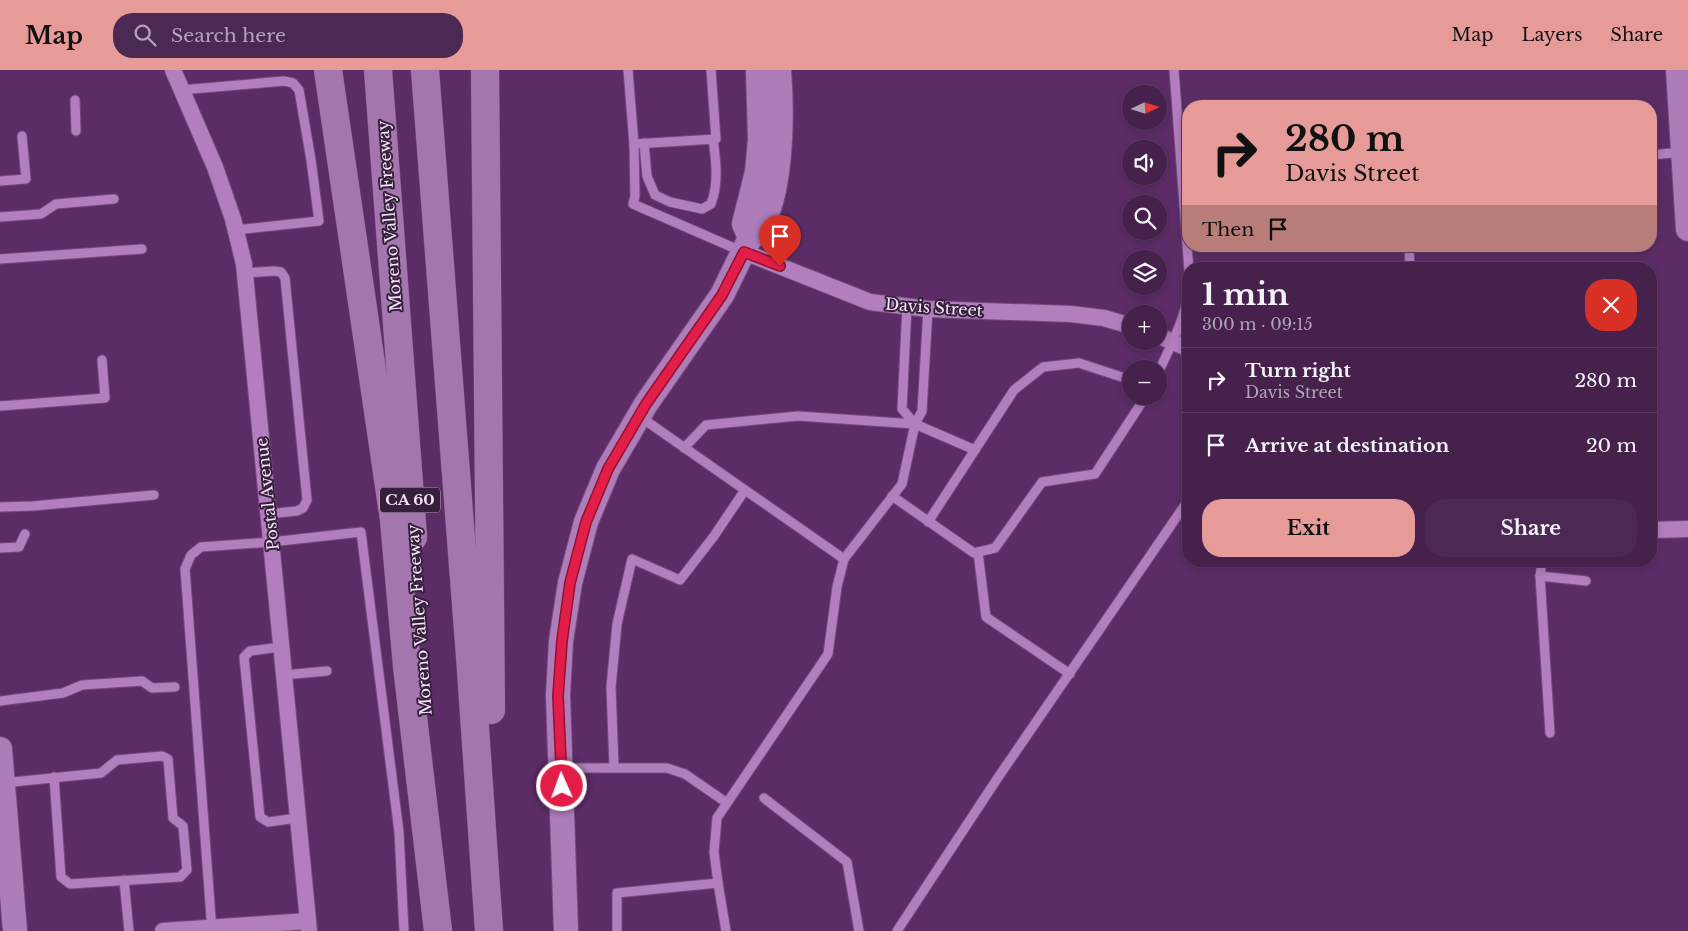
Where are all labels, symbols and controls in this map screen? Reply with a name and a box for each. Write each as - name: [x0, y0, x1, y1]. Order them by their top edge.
- search box: [113, 13, 463, 58]
- text: Map: [25, 21, 83, 50]
- icon: search: [131, 21, 159, 49]
- text: Search here: [171, 24, 286, 47]
- text: Map: [1452, 24, 1493, 46]
- text: Layers: [1521, 24, 1582, 46]
- text: Share: [1610, 24, 1663, 46]
- north arrow: [1122, 85, 1168, 130]
- map controls: [1122, 85, 1167, 405]
- text: 280 m: [1285, 117, 1404, 160]
- street label: Moreno Valley Freeway: [372, 119, 406, 312]
- icon: right: [1202, 120, 1267, 185]
- button: sound: [1122, 140, 1167, 185]
- text: Davis Street: [1285, 160, 1419, 187]
- button: search: [1122, 195, 1167, 240]
- pin: [759, 215, 801, 266]
- icon: arrive: [1264, 215, 1292, 243]
- text: Then: [1202, 218, 1254, 241]
- icon: arrive: [766, 222, 794, 250]
- button: layers: [1122, 250, 1167, 295]
- text: 1 min: [1202, 276, 1289, 313]
- button: close: [1585, 279, 1637, 331]
- street label: Davis Street: [885, 294, 983, 320]
- button: +: [1122, 305, 1167, 350]
- text: 300 m · 09:15: [1202, 314, 1313, 334]
- text: Turn right: [1245, 359, 1351, 382]
- button: −: [1122, 360, 1167, 405]
- icon: right: [1202, 366, 1230, 394]
- text: 280 m: [1574, 369, 1637, 392]
- text: Davis Street: [1245, 382, 1343, 402]
- icon: arrive: [1202, 431, 1230, 459]
- text: Arrive at destination: [1245, 434, 1449, 457]
- text: 20 m: [1586, 434, 1637, 457]
- street label: Postal Avenue: [251, 437, 283, 551]
- road number: CA 60: [380, 488, 440, 512]
- button: Exit: [1202, 499, 1415, 557]
- button: Share: [1425, 499, 1637, 557]
- street label: Moreno Valley Freeway: [402, 523, 436, 716]
- position arrow: [535, 759, 587, 811]

